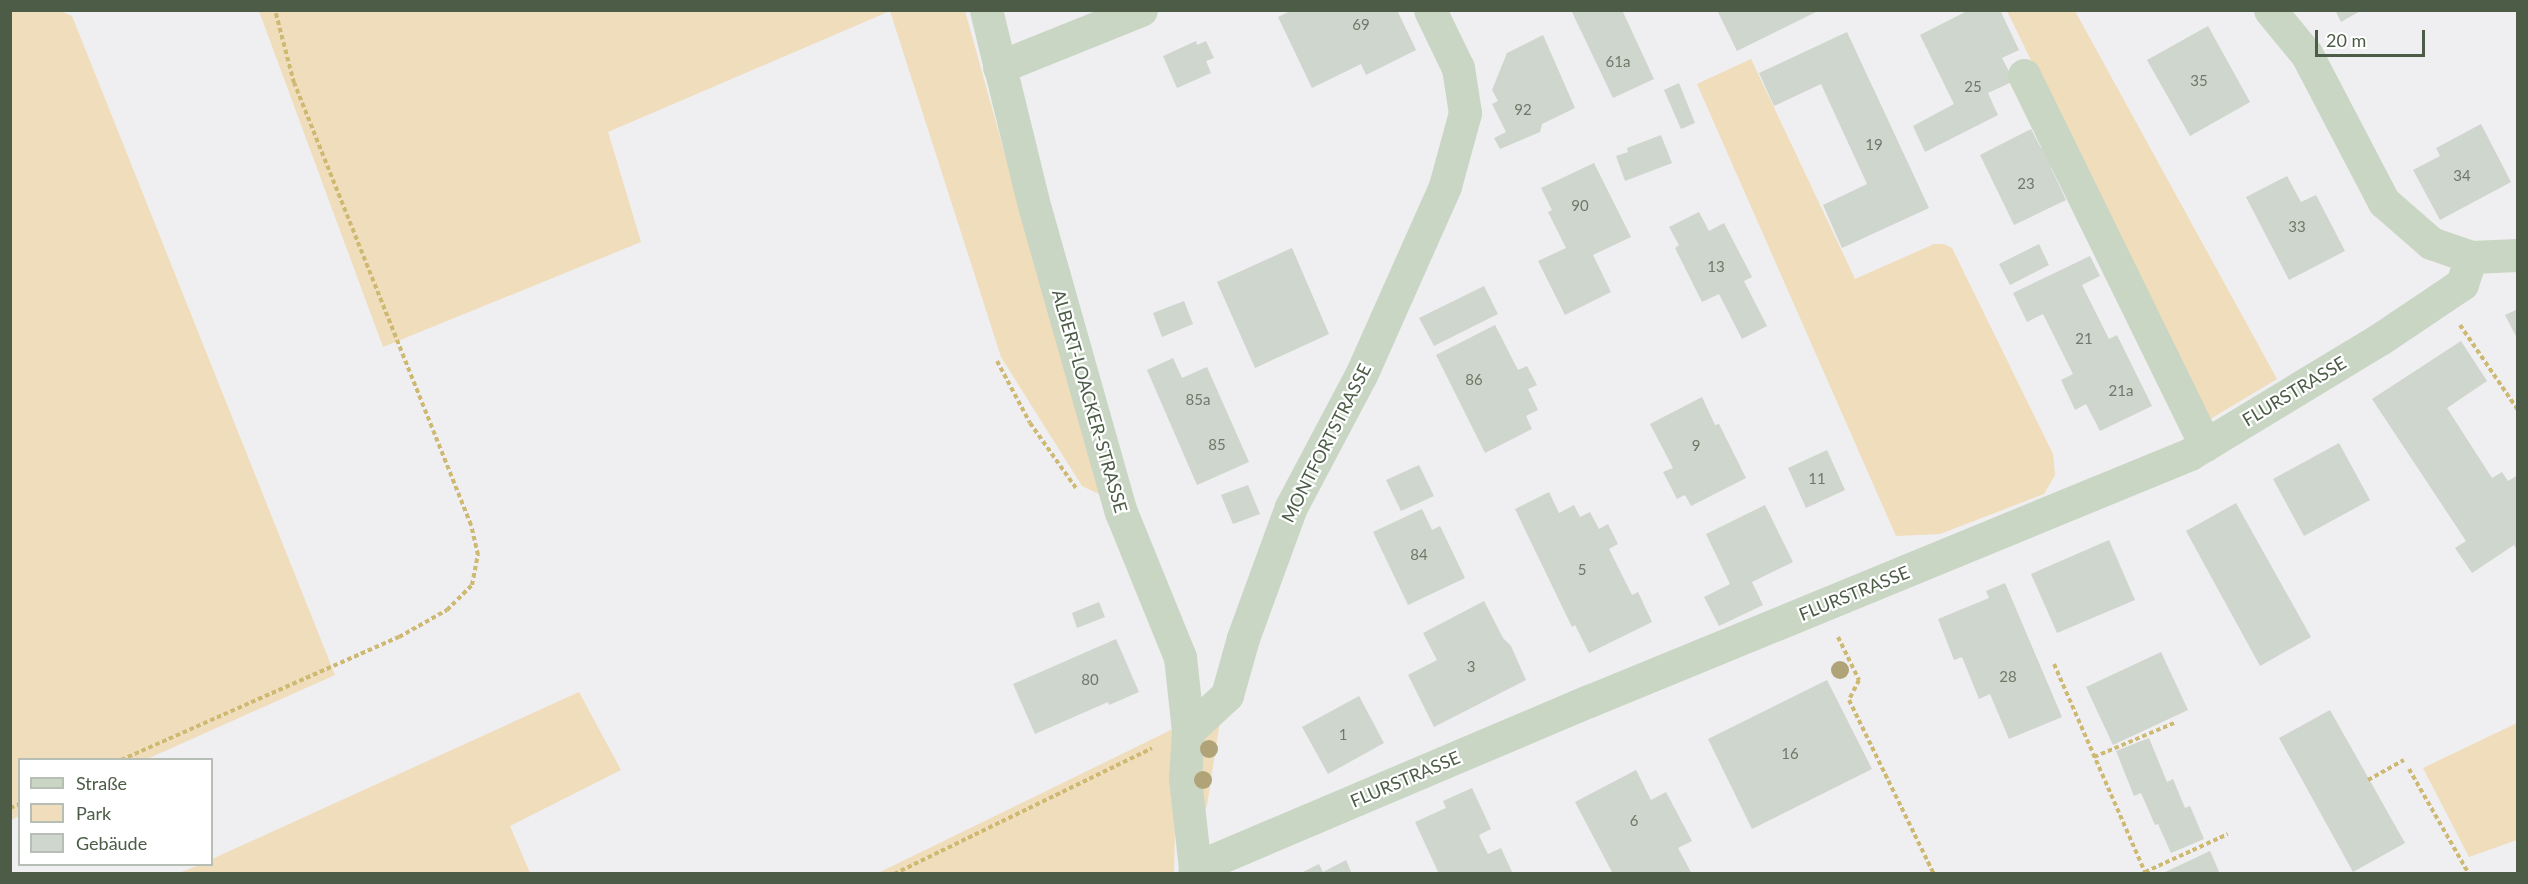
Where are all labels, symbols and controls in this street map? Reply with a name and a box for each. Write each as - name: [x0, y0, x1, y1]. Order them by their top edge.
- house number: 69: [1352, 16, 1370, 34]
- scale bar: [2318, 18, 2428, 56]
- text: 20 m: [2326, 29, 2366, 51]
- house number: 61a: [1606, 53, 1630, 71]
- house number: 35: [2190, 72, 2208, 90]
- house number: 25: [1964, 78, 1982, 96]
- house number: 92: [1514, 101, 1532, 119]
- house number: 19: [1865, 136, 1883, 154]
- house number: 34: [2453, 167, 2471, 185]
- house number: 23: [2017, 175, 2035, 193]
- house number: 90: [1571, 197, 1589, 215]
- house number: 33: [2288, 218, 2306, 236]
- house number: 13: [1707, 258, 1725, 276]
- street label: ALBERT-LOACKER-STRASSE: [1048, 287, 1132, 515]
- house number: 21: [2075, 330, 2093, 348]
- street label: FLURSTRASSE: [2238, 352, 2350, 430]
- street label: MONTFORTSTRASSE: [1277, 360, 1375, 526]
- house number: 86: [1465, 371, 1483, 389]
- house number: 21a: [2109, 382, 2133, 400]
- house number: 85a: [1186, 391, 1210, 409]
- house number: 85: [1208, 436, 1226, 454]
- house number: 9: [1692, 437, 1700, 455]
- house number: 11: [1808, 470, 1826, 488]
- house number: 84: [1410, 546, 1428, 564]
- house number: 5: [1578, 561, 1586, 579]
- street label: FLURSTRASSE: [1796, 561, 1912, 625]
- house number: 3: [1467, 658, 1475, 676]
- house number: 28: [1999, 668, 2017, 686]
- house number: 80: [1081, 671, 1099, 689]
- house number: 1: [1339, 726, 1347, 744]
- house number: 16: [1781, 745, 1799, 763]
- street label: FLURSTRASSE: [1347, 746, 1463, 812]
- legend: [18, 758, 213, 866]
- text: Straße: [76, 772, 127, 794]
- text: Park: [76, 802, 111, 824]
- house number: 6: [1630, 812, 1638, 830]
- text: Gebäude: [76, 832, 147, 854]

